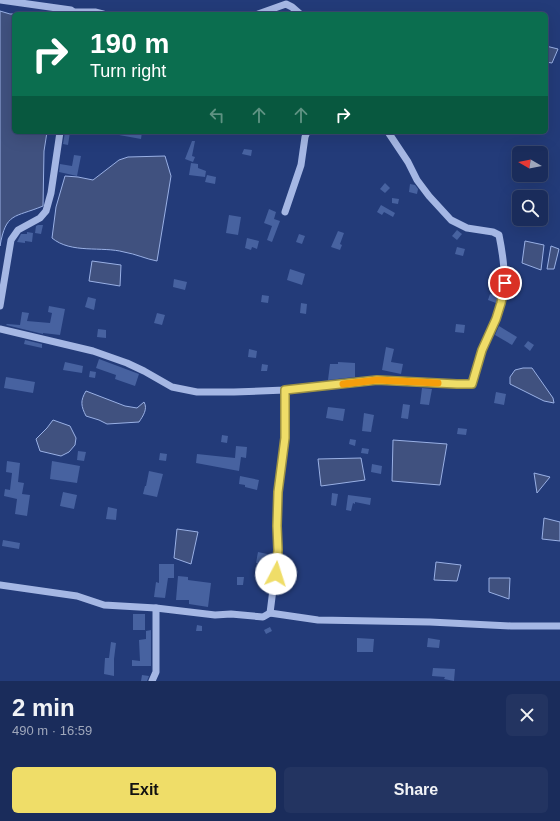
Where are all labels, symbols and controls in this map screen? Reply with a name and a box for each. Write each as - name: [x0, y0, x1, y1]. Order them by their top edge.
- icon: right: [24, 28, 76, 80]
- text: 190 m: [90, 28, 169, 59]
- text: Turn right: [90, 61, 166, 81]
- icon: left: [206, 104, 228, 126]
- icon: ahead: [248, 104, 270, 126]
- icon: ahead: [290, 104, 312, 126]
- icon: right: [332, 104, 354, 126]
- north arrow: [512, 146, 548, 182]
- map controls: [512, 146, 548, 226]
- button: search: [512, 190, 548, 226]
- pin: [488, 266, 522, 300]
- icon: arrive: [494, 272, 516, 294]
- position arrow: [255, 553, 297, 595]
- text: 2 min: [12, 694, 75, 721]
- button: close: [506, 694, 548, 736]
- text: 490 m · 16:59: [12, 723, 92, 738]
- button: Exit: [12, 767, 276, 813]
- button: Share: [284, 767, 548, 813]

